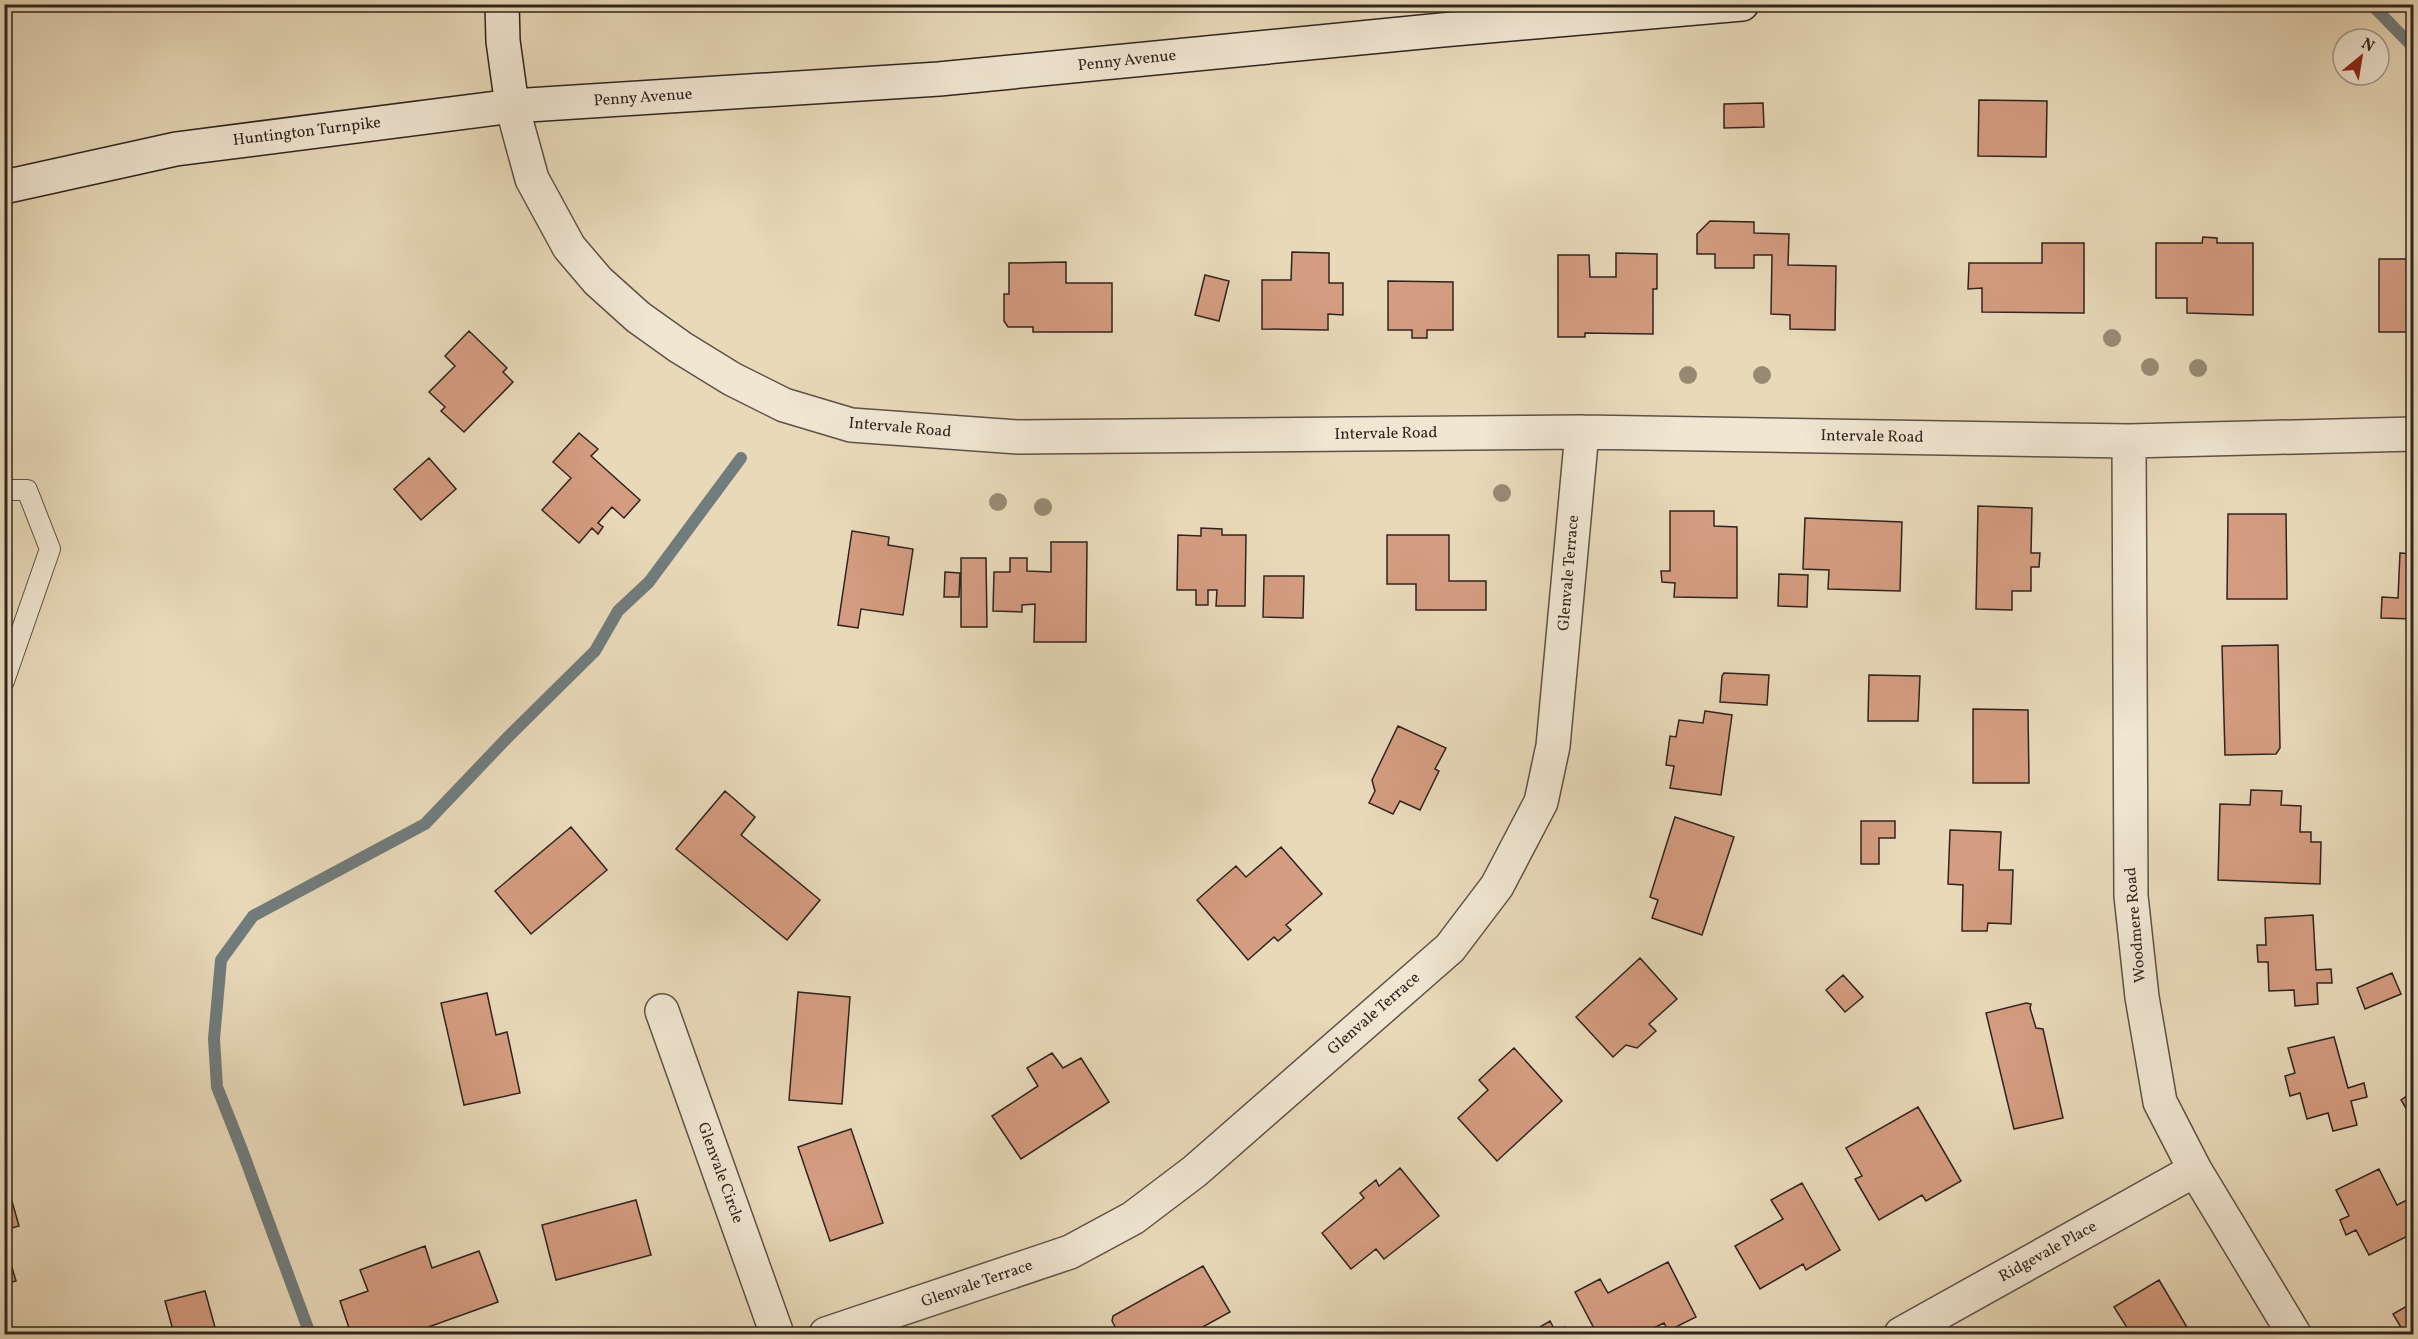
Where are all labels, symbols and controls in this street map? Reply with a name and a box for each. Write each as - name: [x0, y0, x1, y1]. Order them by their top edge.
- north arrow: [2331, 27, 2391, 87]
- text: N: [2357, 33, 2378, 58]
- street label: Penny Avenue: [1077, 45, 1177, 77]
- street label: Penny Avenue: [593, 84, 693, 112]
- street label: Huntington Turnpike: [232, 112, 382, 152]
- street label: Intervale Road: [848, 413, 952, 443]
- street label: Intervale Road: [1334, 422, 1438, 446]
- street label: Intervale Road: [1820, 425, 1924, 449]
- street label: Glenvale Terrace: [1553, 514, 1585, 632]
- street label: Woodmere Road: [2120, 866, 2152, 984]
- street label: Glenvale Terrace: [1323, 968, 1425, 1060]
- street label: Glenvale Circle: [692, 1119, 748, 1227]
- street label: Ridgevale Place: [1995, 1216, 2101, 1288]
- street label: Glenvale Terrace: [918, 1255, 1036, 1313]

